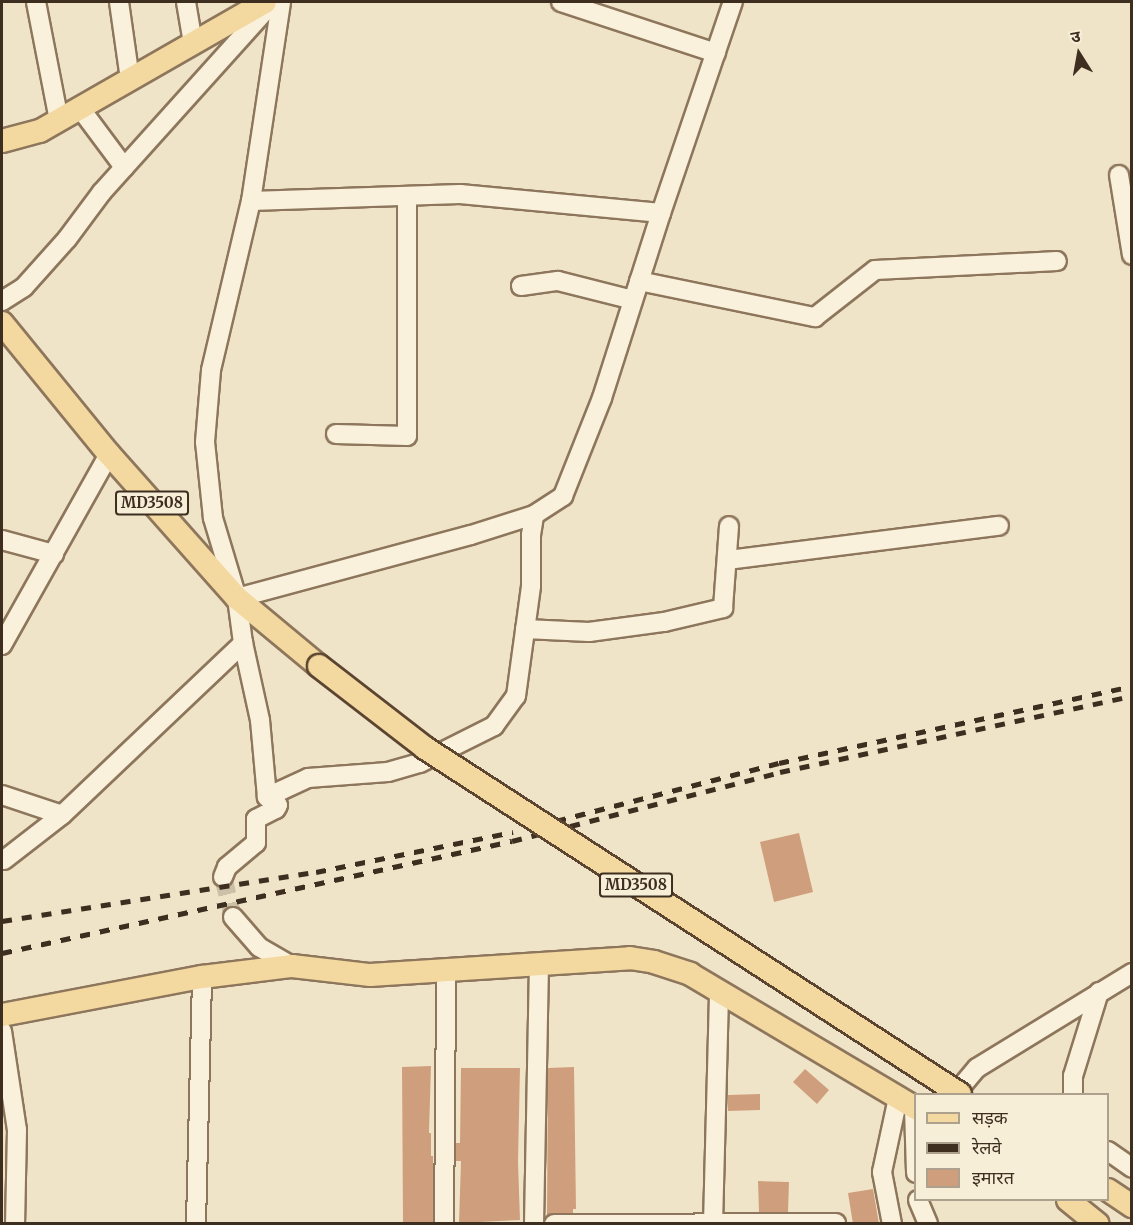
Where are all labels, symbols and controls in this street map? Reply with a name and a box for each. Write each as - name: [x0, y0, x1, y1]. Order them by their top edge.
- north arrow: [1049, 24, 1109, 84]
- text: उ: [1069, 26, 1082, 47]
- road number: MD3508: [114, 491, 190, 515]
- road number: MD3508: [598, 873, 674, 897]
- legend: [914, 1093, 1109, 1201]
- text: सड़क: [972, 1106, 1008, 1129]
- text: रेलवे: [972, 1136, 1002, 1159]
- text: इमारत: [972, 1166, 1014, 1189]

